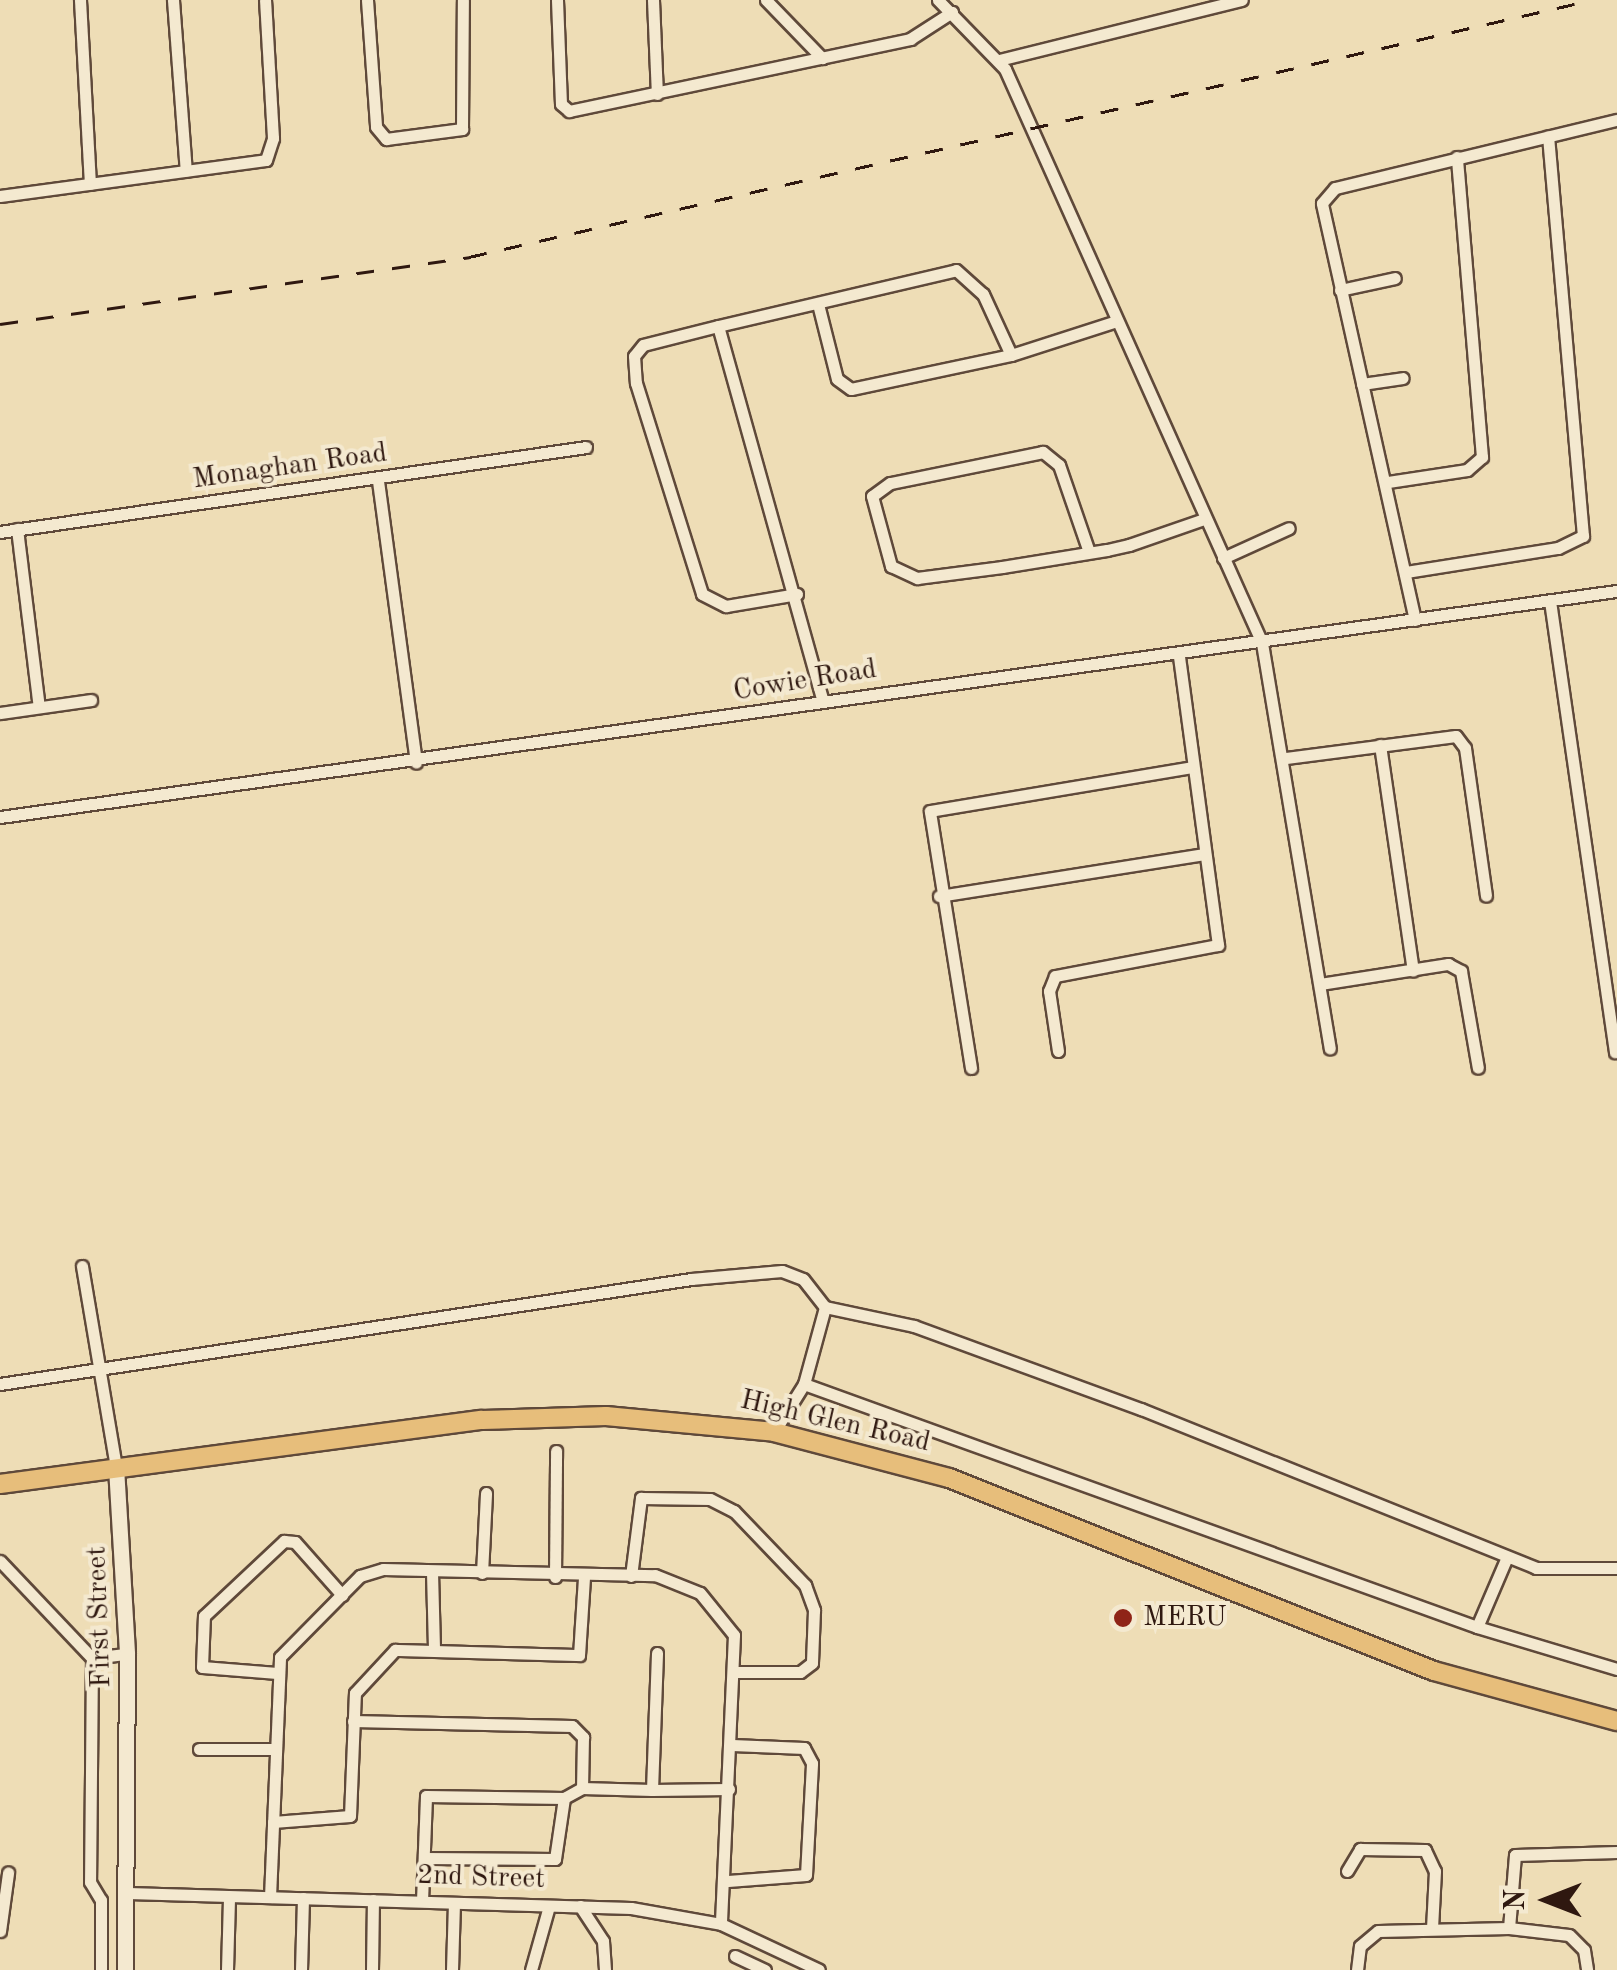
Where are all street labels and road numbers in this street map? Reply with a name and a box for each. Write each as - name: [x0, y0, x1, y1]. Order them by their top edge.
- street label: Monaghan Road: [191, 437, 389, 497]
- street label: Cowie Road: [731, 653, 879, 709]
- street label: High Glen Road: [737, 1384, 933, 1460]
- street label: First Street: [81, 1545, 119, 1689]
- street label: 2nd Street: [416, 1859, 546, 1897]

